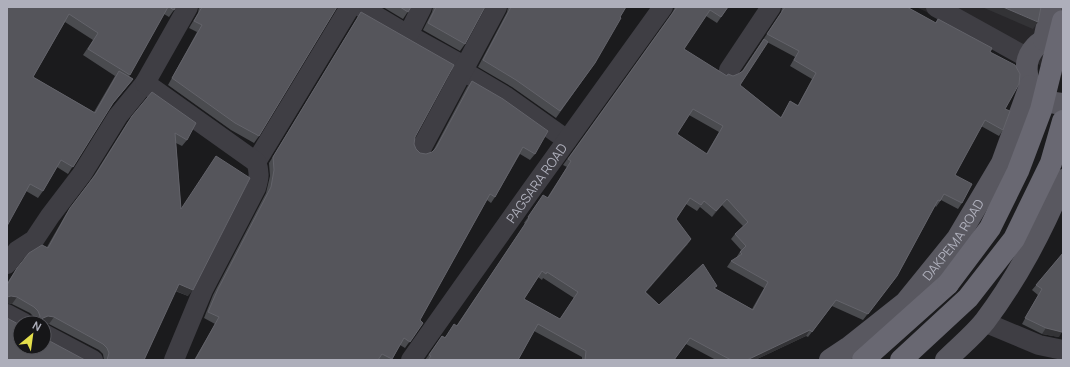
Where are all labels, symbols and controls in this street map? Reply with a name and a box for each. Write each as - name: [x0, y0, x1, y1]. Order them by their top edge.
- street label: PAGSARA ROAD: [502, 139, 571, 226]
- street label: DAKPEMA ROAD: [918, 195, 988, 284]
- north arrow: [12, 315, 52, 355]
- text: N: [30, 317, 44, 334]

